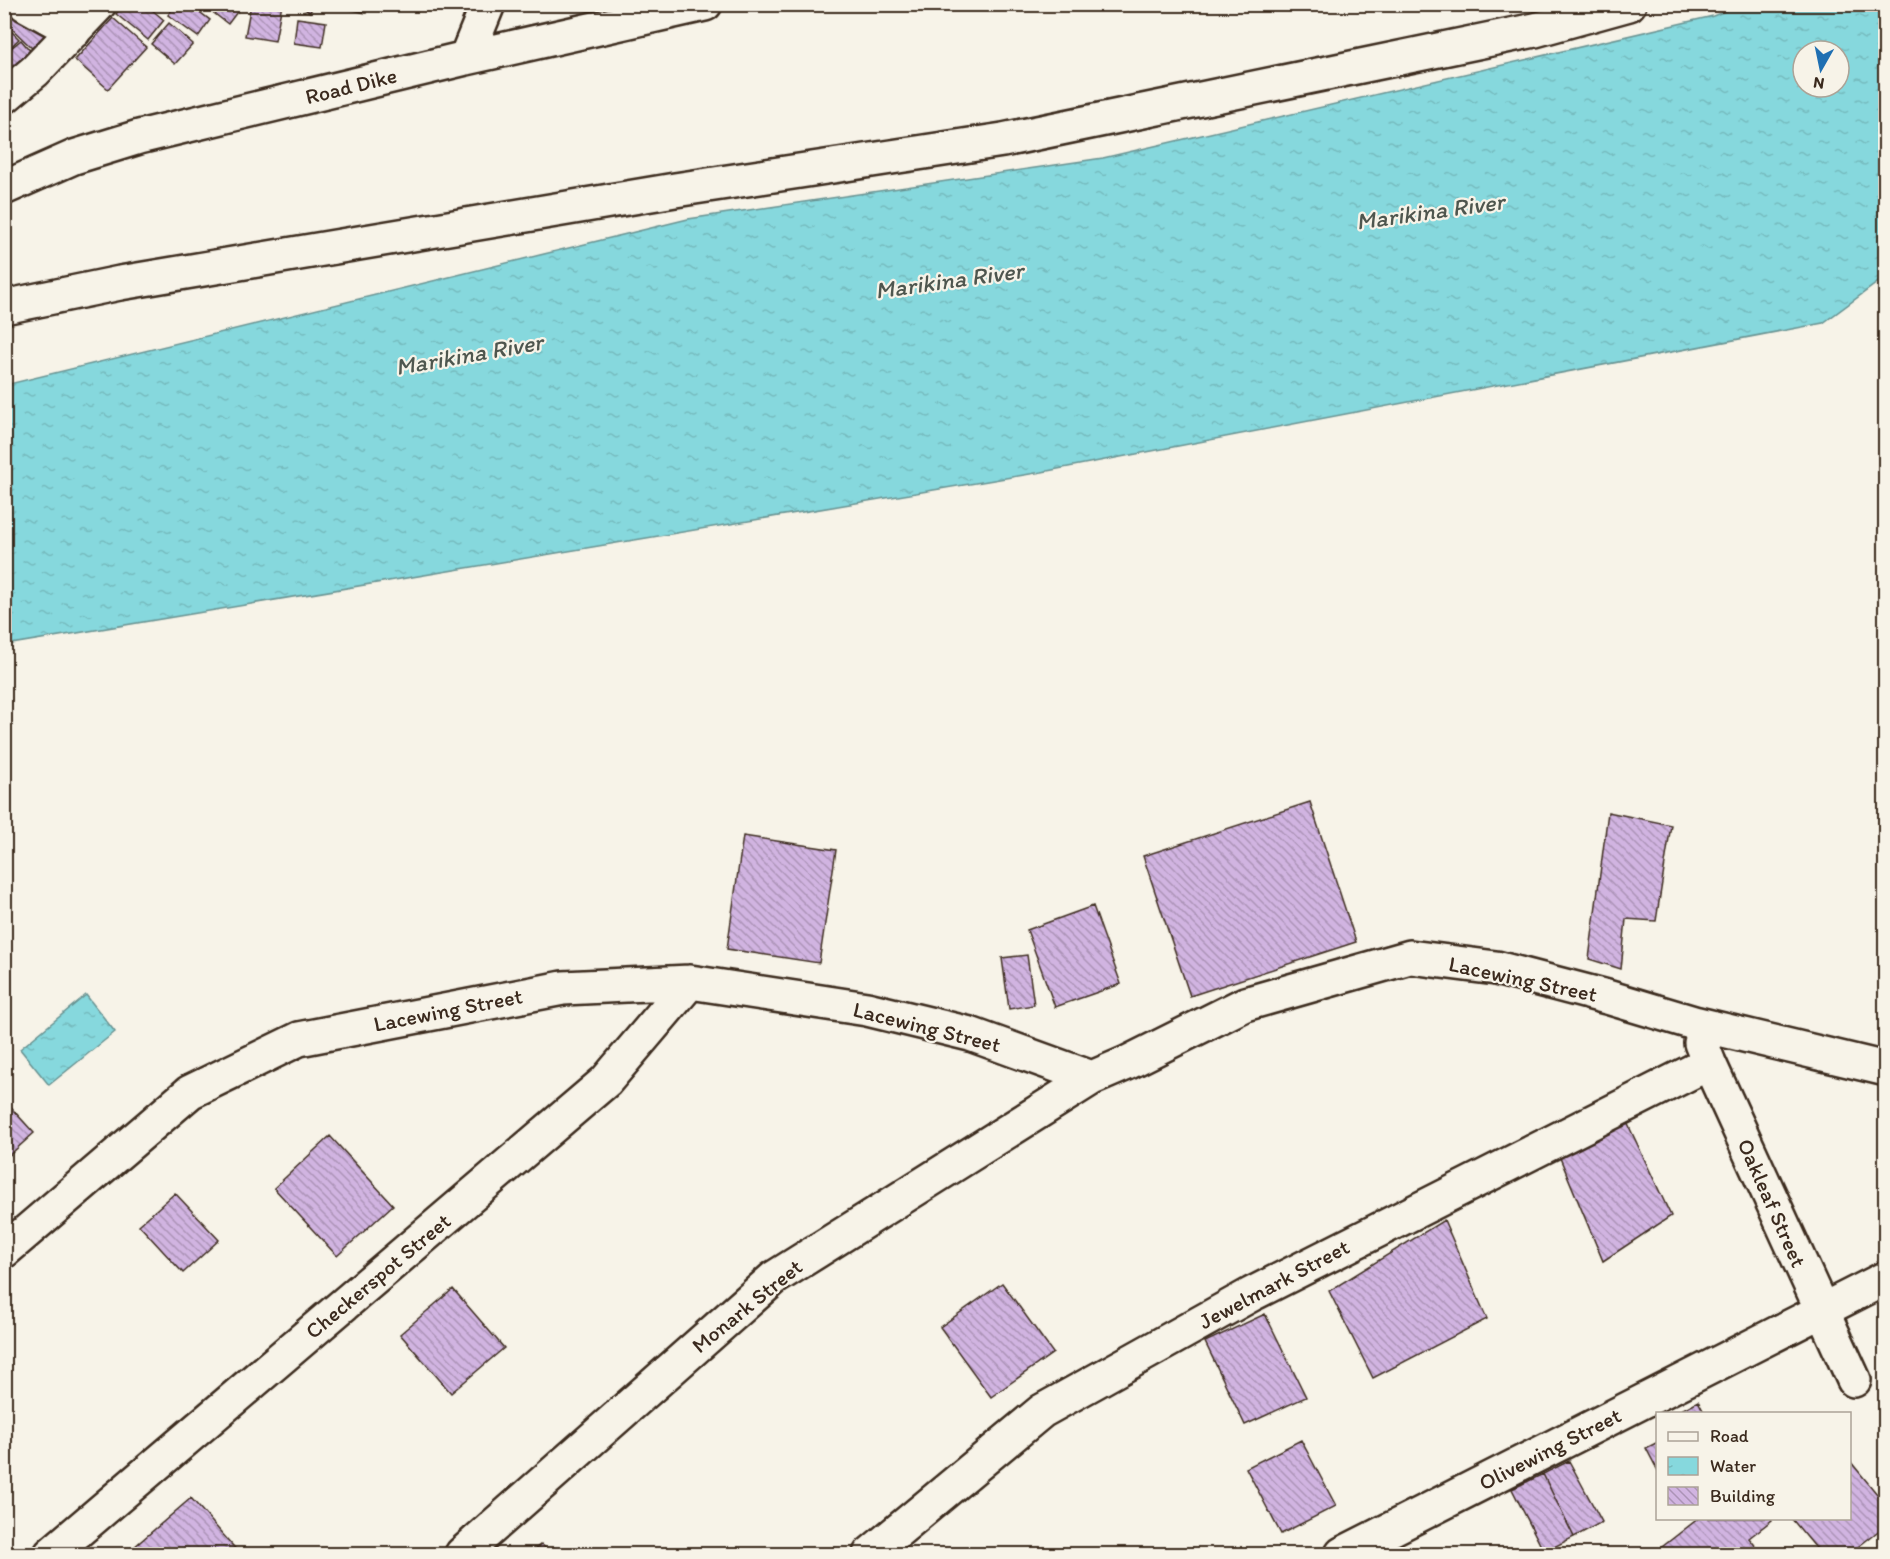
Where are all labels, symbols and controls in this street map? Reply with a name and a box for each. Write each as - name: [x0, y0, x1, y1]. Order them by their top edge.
- north arrow: [1791, 39, 1851, 99]
- street label: Road Dike: [302, 62, 400, 110]
- text: N: [1812, 73, 1826, 94]
- water label: Marikina River: [1354, 186, 1509, 236]
- water label: Marikina River: [873, 255, 1028, 305]
- water label: Marikina River: [393, 326, 548, 381]
- street label: Lacewing Street: [1446, 950, 1600, 1008]
- street label: Lacewing Street: [371, 982, 525, 1038]
- street label: Lacewing Street: [850, 996, 1004, 1058]
- street label: Oakleaf Street: [1732, 1134, 1812, 1272]
- street label: Checkerspot Street: [300, 1207, 456, 1345]
- street label: Jewelmark Street: [1194, 1233, 1354, 1335]
- street label: Monark Street: [686, 1253, 808, 1359]
- street label: Olivewing Street: [1474, 1402, 1626, 1496]
- legend: [1656, 1412, 1851, 1520]
- text: Road: [1710, 1425, 1749, 1447]
- text: Water: [1710, 1455, 1756, 1477]
- text: Building: [1710, 1485, 1776, 1507]

